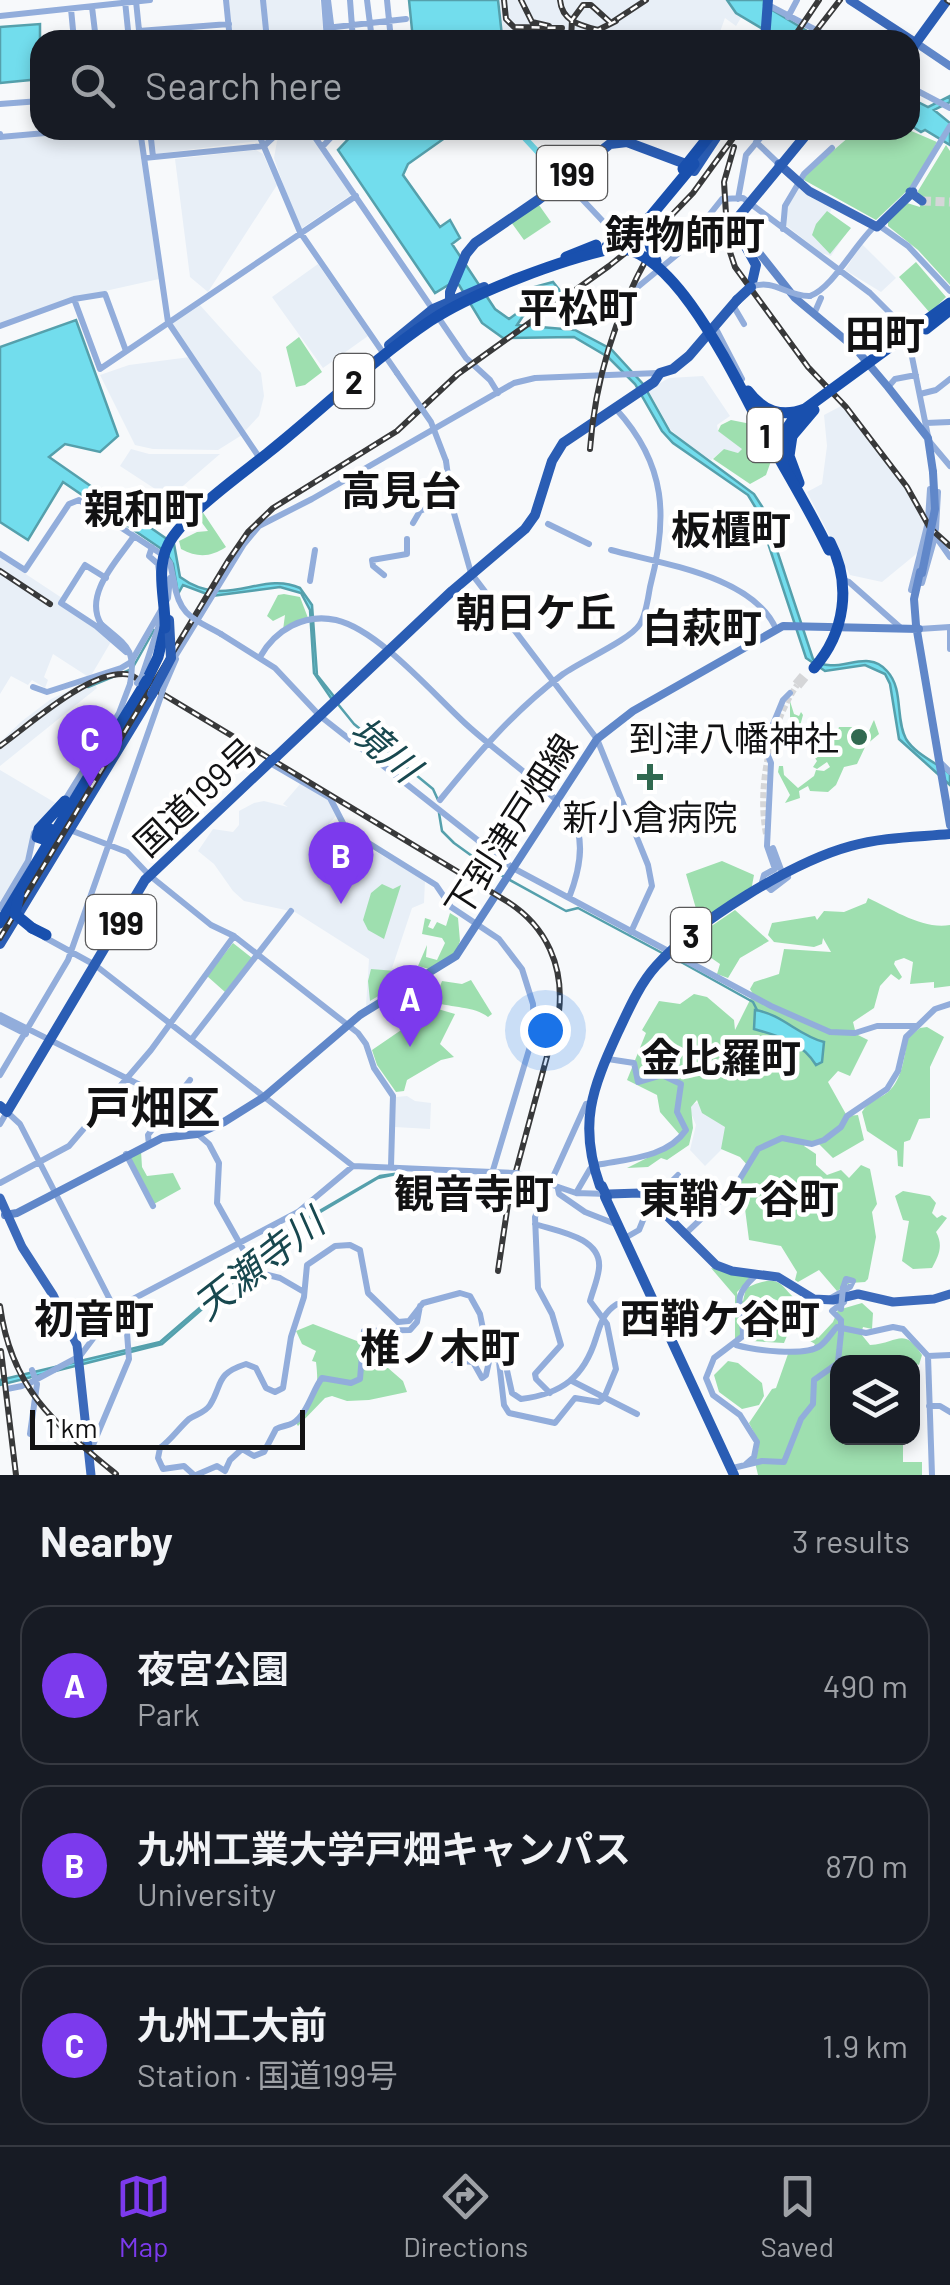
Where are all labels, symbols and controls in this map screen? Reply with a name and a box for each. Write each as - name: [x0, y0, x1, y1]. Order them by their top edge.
- search box: [30, 30, 920, 140]
- icon: search: [65, 58, 120, 113]
- text: Search here: [145, 62, 343, 108]
- road number: 199: [537, 146, 607, 200]
- district label: 鋳物師町: [605, 209, 765, 257]
- district label: 平松町: [518, 282, 638, 330]
- district label: 田町: [845, 309, 925, 357]
- road number: 2: [334, 354, 374, 408]
- road number: 1: [748, 408, 782, 462]
- district label: 高見台: [341, 465, 461, 513]
- district label: 親和町: [84, 483, 204, 531]
- district label: 板櫃町: [671, 504, 791, 552]
- district label: 朝日ケ丘: [456, 587, 616, 635]
- district label: 白萩町: [642, 602, 762, 650]
- pin: C: [58, 704, 122, 787]
- water label: 境川: [342, 706, 433, 793]
- place label: 到津八幡神社: [629, 716, 839, 758]
- street label: 下到津戸畑線: [435, 725, 585, 925]
- marker: 到津八幡神社: [848, 726, 870, 748]
- street label: 国道199号: [124, 728, 266, 864]
- marker: 新小倉病院: [637, 764, 663, 790]
- place label: 新小倉病院: [562, 795, 738, 837]
- pin: B: [308, 822, 374, 904]
- road number: 199: [86, 895, 156, 949]
- road number: 3: [671, 908, 711, 962]
- pin: A: [378, 964, 442, 1047]
- your location: [520, 1005, 571, 1056]
- district label: 金比羅町: [641, 1032, 801, 1080]
- district label: 戸畑区: [85, 1079, 221, 1133]
- district label: 観音寺町: [394, 1168, 554, 1216]
- district label: 東鞘ケ谷町: [639, 1173, 839, 1221]
- water label: 天瀬寺川: [184, 1196, 335, 1328]
- district label: 初音町: [34, 1293, 154, 1341]
- district label: 西鞘ケ谷町: [620, 1293, 820, 1341]
- district label: 椎ノ木町: [360, 1322, 520, 1370]
- map controls: [830, 1355, 920, 1445]
- button: layers: [830, 1355, 920, 1445]
- scale bar: [30, 1405, 305, 1450]
- text: 1 km: [45, 1410, 98, 1444]
- text: Nearby: [40, 1515, 173, 1565]
- text: 3 results: [792, 1521, 910, 1559]
- text: 夜宮公園: [137, 1645, 289, 1691]
- text: A: [64, 1666, 85, 1704]
- text: 490 m: [823, 1666, 908, 1704]
- text: Park: [137, 1694, 200, 1732]
- text: 九州工業大学戸畑キャンパス: [137, 1825, 631, 1871]
- text: B: [65, 1846, 84, 1884]
- text: 870 m: [825, 1846, 908, 1884]
- text: University: [137, 1874, 276, 1912]
- text: 九州工大前: [137, 2001, 327, 2047]
- text: C: [65, 2026, 84, 2064]
- text: 1.9 km: [822, 2026, 908, 2064]
- text: Station · 国道199号: [137, 2055, 398, 2093]
- tab: Map: [116, 2169, 171, 2263]
- tab: Directions: [403, 2169, 528, 2263]
- tab: Saved: [760, 2169, 834, 2263]

